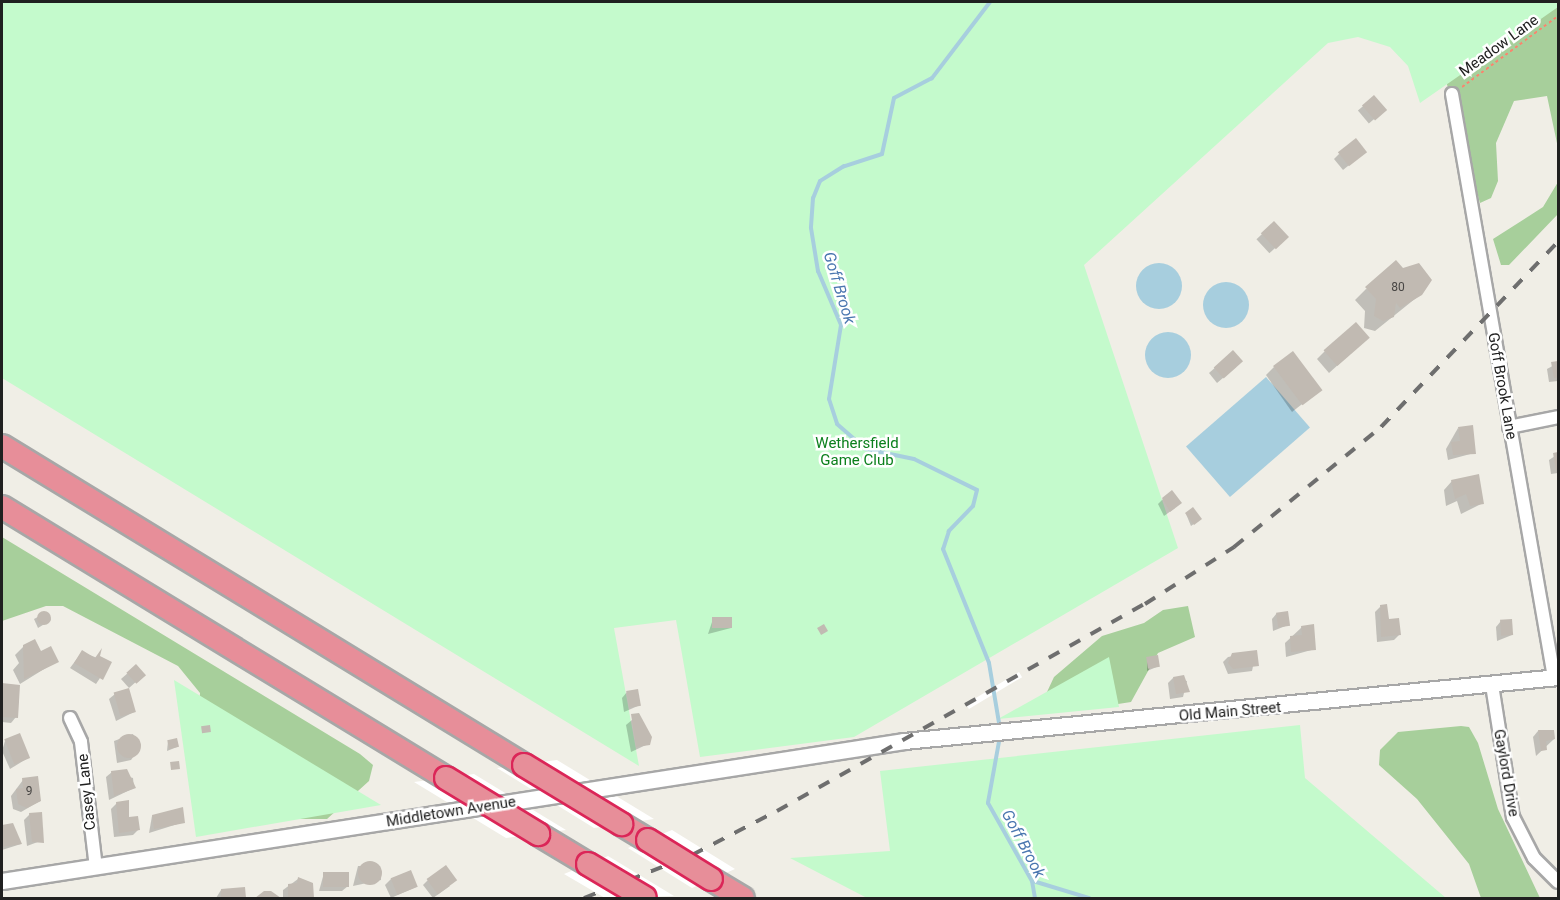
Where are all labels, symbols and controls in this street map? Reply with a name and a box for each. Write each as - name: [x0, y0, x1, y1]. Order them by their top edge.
- street label: Meadow Lane: [1456, 11, 1542, 81]
- water label: Goff Brook: [819, 250, 859, 326]
- house number: 80: [1391, 281, 1405, 295]
- street label: Goff Brook Lane: [1484, 331, 1520, 441]
- park label: Wethersfield Game Club: [815, 434, 899, 469]
- street label: Old Main Street: [1178, 699, 1282, 725]
- street label: Gaylord Drive: [1489, 728, 1523, 818]
- street label: Casey Lane: [74, 753, 100, 831]
- house number: 9: [26, 785, 32, 799]
- street label: Middletown Avenue: [385, 793, 517, 831]
- water label: Goff Brook: [997, 807, 1049, 881]

